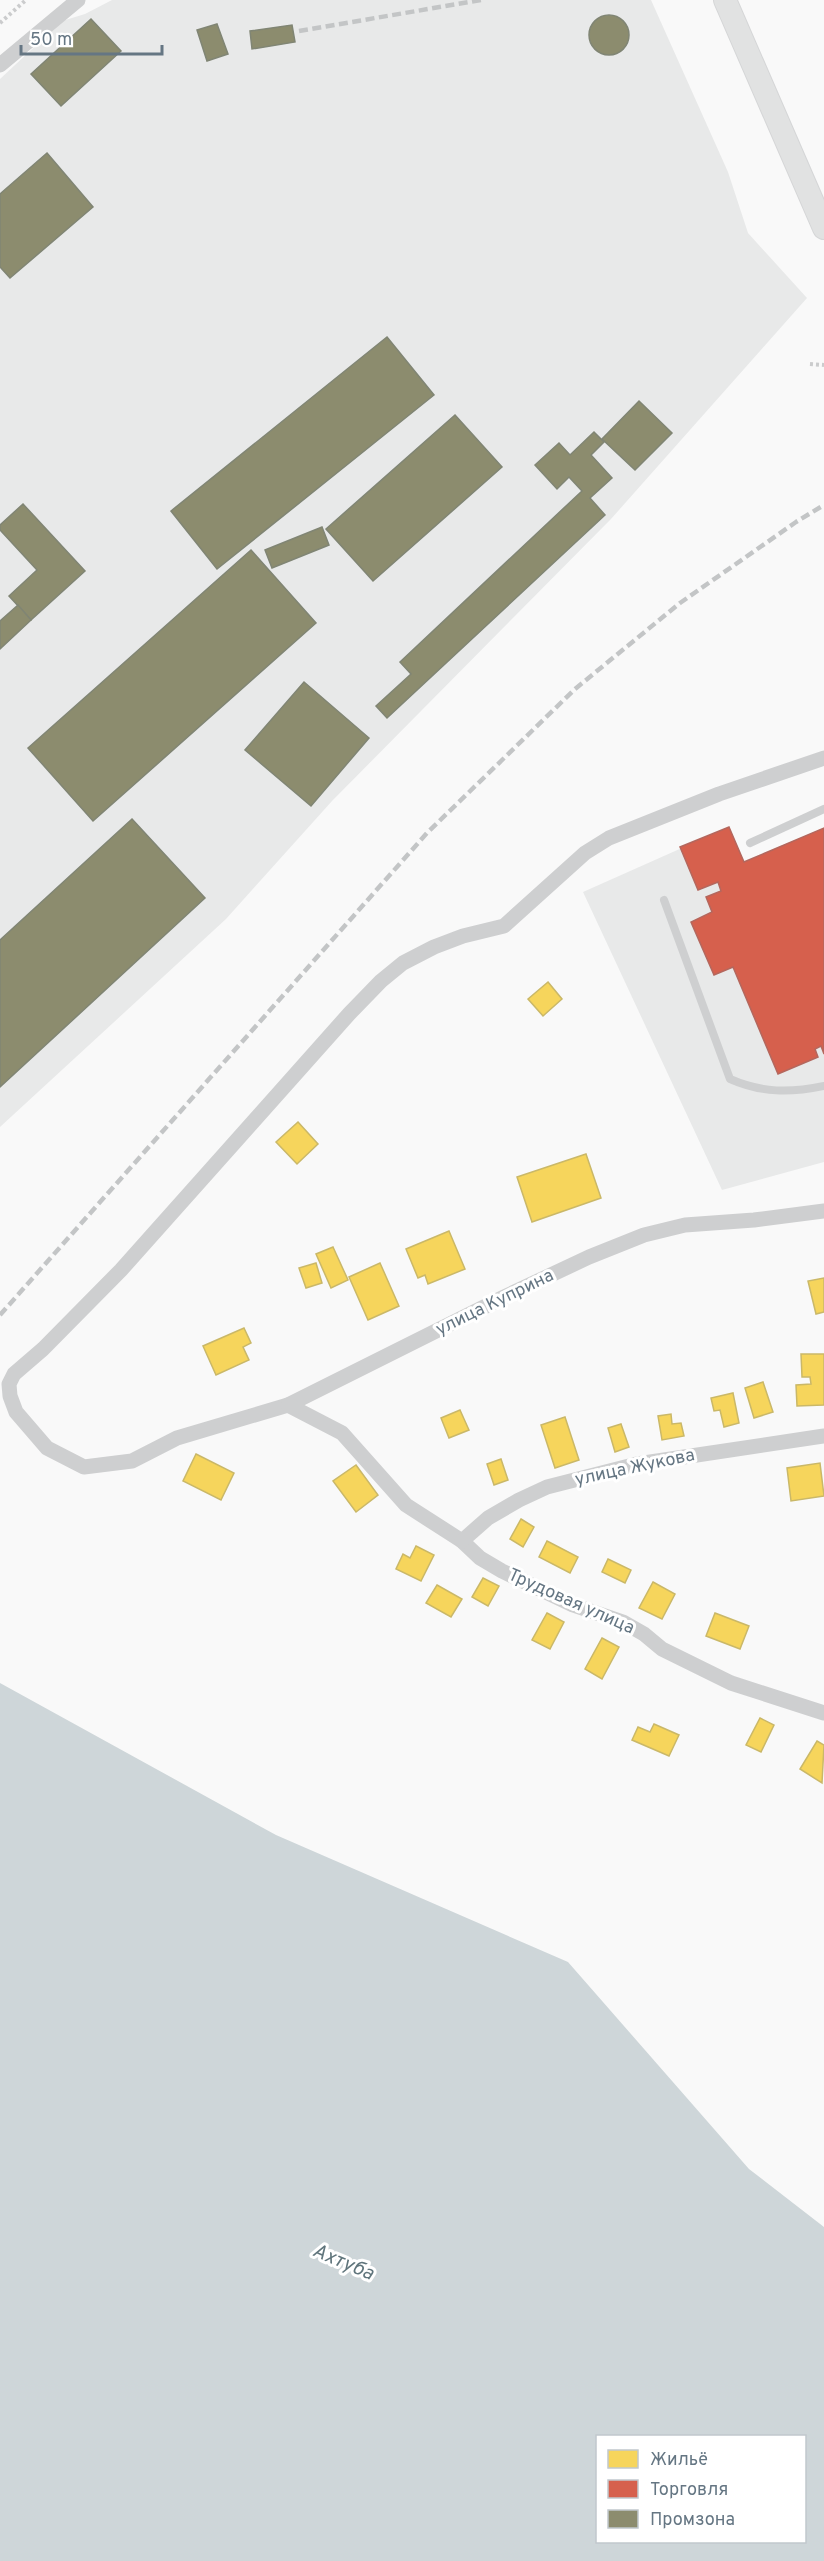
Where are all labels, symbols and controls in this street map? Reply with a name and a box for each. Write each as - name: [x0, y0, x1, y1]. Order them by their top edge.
- scale bar: [21, 18, 162, 56]
- text: 50 m: [30, 29, 72, 52]
- street label: улица Куприна: [432, 1264, 558, 1342]
- street label: улица Жукова: [573, 1444, 697, 1492]
- street label: Трудовая улица: [504, 1564, 638, 1640]
- water label: Ахтуба: [308, 2239, 378, 2288]
- legend: [596, 2435, 806, 2543]
- text: Жильё: [650, 2449, 708, 2472]
- text: Торговля: [650, 2479, 728, 2502]
- text: Промзона: [650, 2509, 735, 2532]

